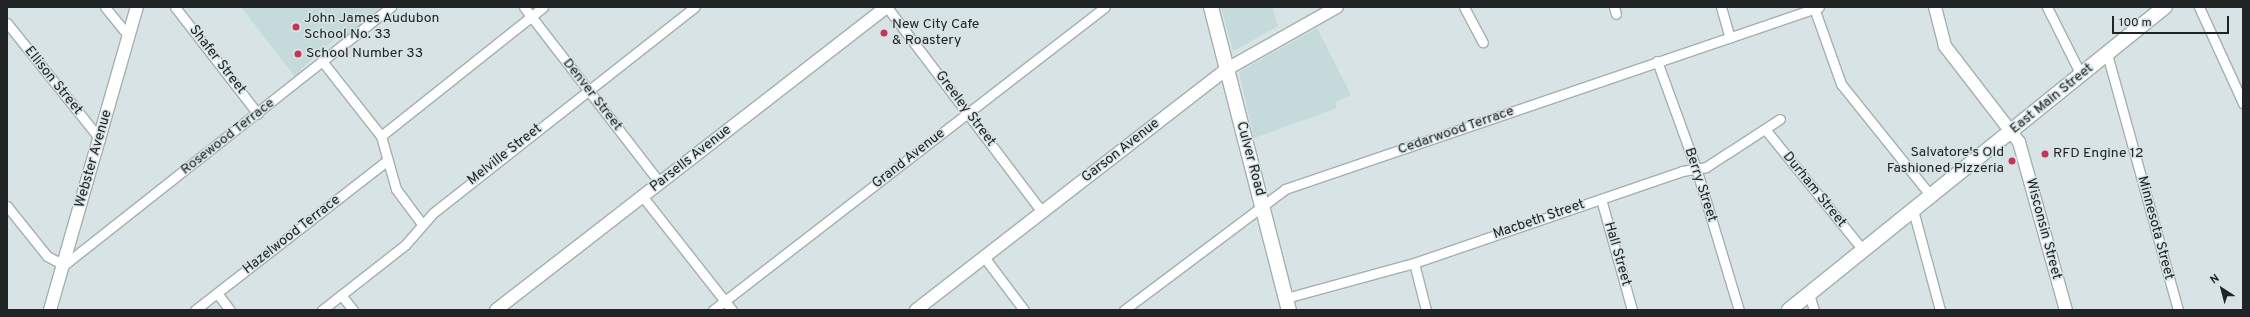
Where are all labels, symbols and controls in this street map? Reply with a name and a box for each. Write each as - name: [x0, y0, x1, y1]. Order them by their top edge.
- scale bar: [2114, 8, 2231, 34]
- place label: John James Audubon School No. 33: [304, 11, 440, 44]
- text: 100 m: [2119, 15, 2152, 31]
- place label: New City Cafe & Roastery: [892, 17, 979, 50]
- street label: Shafer Street: [185, 22, 249, 98]
- marker: John James Audubon School No. 33: [291, 22, 301, 32]
- marker: New City Cafe & Roastery: [879, 28, 889, 38]
- street label: Ellison Street: [20, 43, 86, 119]
- place label: School Number 33: [306, 46, 423, 62]
- marker: School Number 33: [293, 49, 303, 59]
- street label: Denver Street: [559, 56, 625, 134]
- street label: East Main Street: [2007, 60, 2097, 138]
- street label: Greeley Street: [931, 68, 999, 150]
- street label: Rosewood Terrace: [178, 95, 278, 179]
- street label: Cedarwood Terrace: [1395, 103, 1517, 159]
- street label: Webster Avenue: [72, 108, 116, 210]
- street label: Garson Avenue: [1079, 115, 1163, 187]
- street label: Culver Road: [1232, 120, 1268, 198]
- street label: Melville Street: [464, 121, 546, 189]
- street label: Parsells Avenue: [647, 122, 735, 196]
- street label: Grand Avenue: [869, 125, 949, 193]
- place label: Salvatore's Old Fashioned Pizzeria: [1887, 145, 2004, 178]
- street label: Berry Street: [1680, 146, 1720, 224]
- place label: RFD Engine 12: [2053, 146, 2144, 162]
- street label: Durham Street: [1778, 149, 1850, 231]
- marker: RFD Engine 12: [2040, 149, 2050, 159]
- marker: Salvatore's Old Fashioned Pizzeria: [2007, 156, 2017, 166]
- street label: Minnesota Street: [2133, 174, 2177, 282]
- street label: Wisconsin Street: [2021, 176, 2065, 282]
- street label: Hazelwood Terrace: [240, 192, 344, 278]
- street label: Macbeth Street: [1491, 196, 1587, 244]
- street label: Hall Street: [1600, 220, 1634, 288]
- north arrow: [2202, 269, 2242, 309]
- text: N: [2208, 271, 2222, 287]

